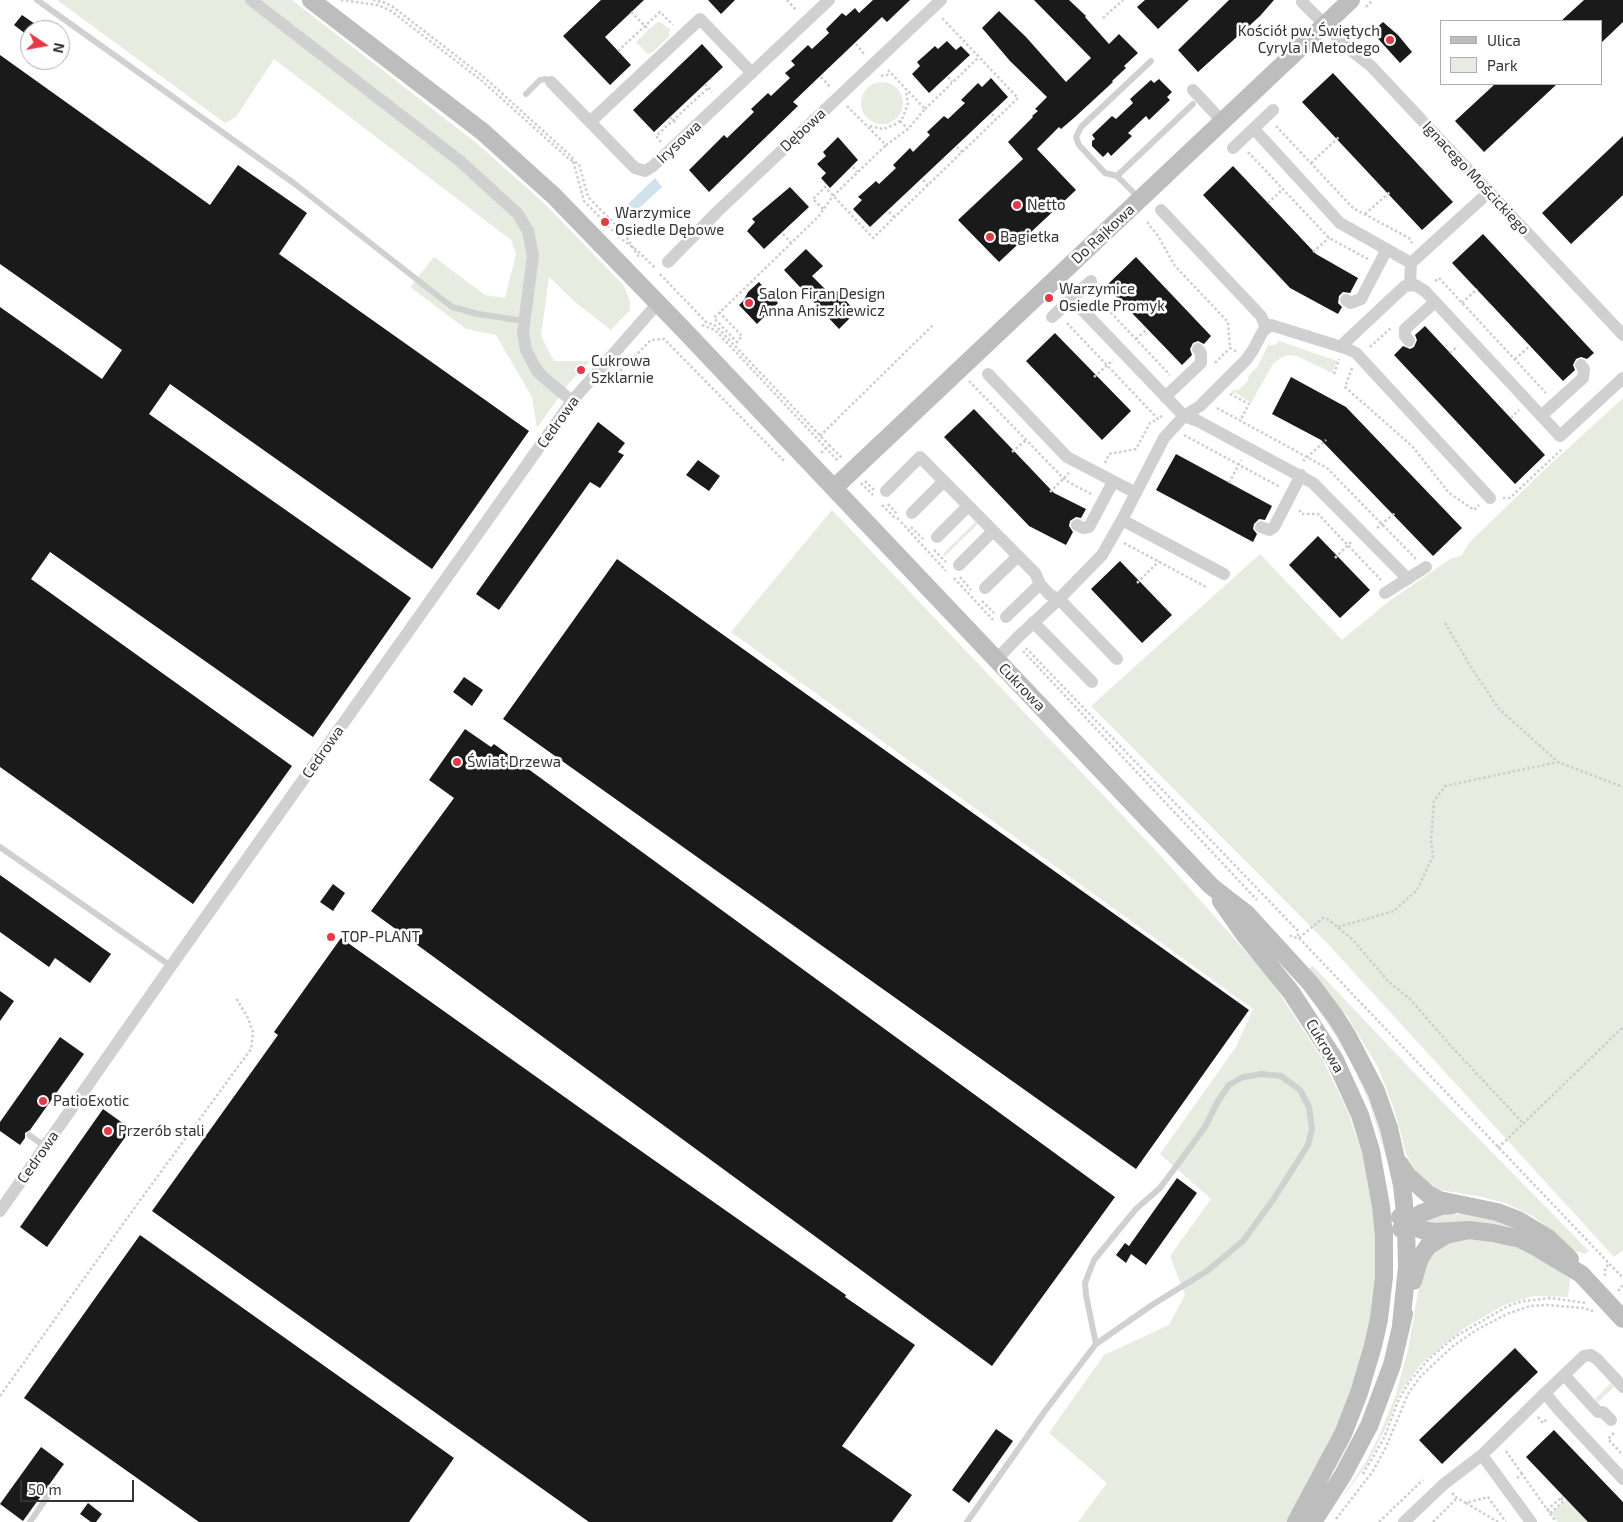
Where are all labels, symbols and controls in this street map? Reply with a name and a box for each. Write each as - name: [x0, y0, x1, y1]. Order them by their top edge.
- north arrow: [20, 20, 70, 70]
- legend: [1440, 20, 1603, 85]
- place label: Kościół pw. Świętych Cyryla i Metodego: [1238, 22, 1380, 57]
- text: Ulica: [1487, 31, 1521, 49]
- marker: Kościół pw. Świętych Cyryla i Metodego: [1384, 34, 1396, 46]
- text: N: [50, 41, 69, 55]
- text: Park: [1487, 56, 1518, 74]
- street label: Dębowa: [777, 104, 829, 156]
- street label: Irysowa: [653, 117, 705, 167]
- street label: Ignacego Mościckiego: [1419, 118, 1533, 238]
- place label: Netto: [1027, 196, 1066, 214]
- marker: Netto: [1011, 199, 1023, 211]
- street label: Do Rajkowa: [1068, 200, 1138, 268]
- place label: Warzymice Osiedle Dębowe: [615, 204, 724, 239]
- marker: Warzymice Osiedle Dębowe: [599, 216, 611, 228]
- place label: Bagietka: [1000, 228, 1059, 246]
- marker: Bagietka: [984, 231, 996, 243]
- place label: Warzymice Osiedle Promyk: [1059, 280, 1165, 315]
- place label: Salon Firan Design Anna Aniszkiewicz: [759, 285, 885, 320]
- marker: Warzymice Osiedle Promyk: [1043, 292, 1055, 304]
- marker: Salon Firan Design Anna Aniszkiewicz: [743, 297, 755, 309]
- place label: Cukrowa Szklarnie: [591, 352, 654, 387]
- marker: Cukrowa Szklarnie: [575, 364, 587, 376]
- street label: Cedrowa: [533, 392, 583, 452]
- street label: Cukrowa: [995, 659, 1049, 715]
- street label: Cedrowa: [298, 722, 348, 782]
- place label: Świat Drzewa: [467, 753, 561, 771]
- marker: Świat Drzewa: [451, 756, 463, 768]
- place label: TOP-PLANT: [341, 928, 420, 946]
- marker: TOP-PLANT: [325, 931, 337, 943]
- street label: Cukrowa: [1302, 1016, 1348, 1076]
- place label: PatioExotic: [53, 1092, 129, 1110]
- marker: PatioExotic: [37, 1095, 49, 1107]
- place label: Przerób stali: [118, 1122, 205, 1140]
- marker: Przerób stali: [102, 1125, 114, 1137]
- street label: Cedrowa: [13, 1127, 63, 1187]
- scale bar: [22, 1470, 136, 1502]
- text: 50 m: [28, 1480, 62, 1498]

